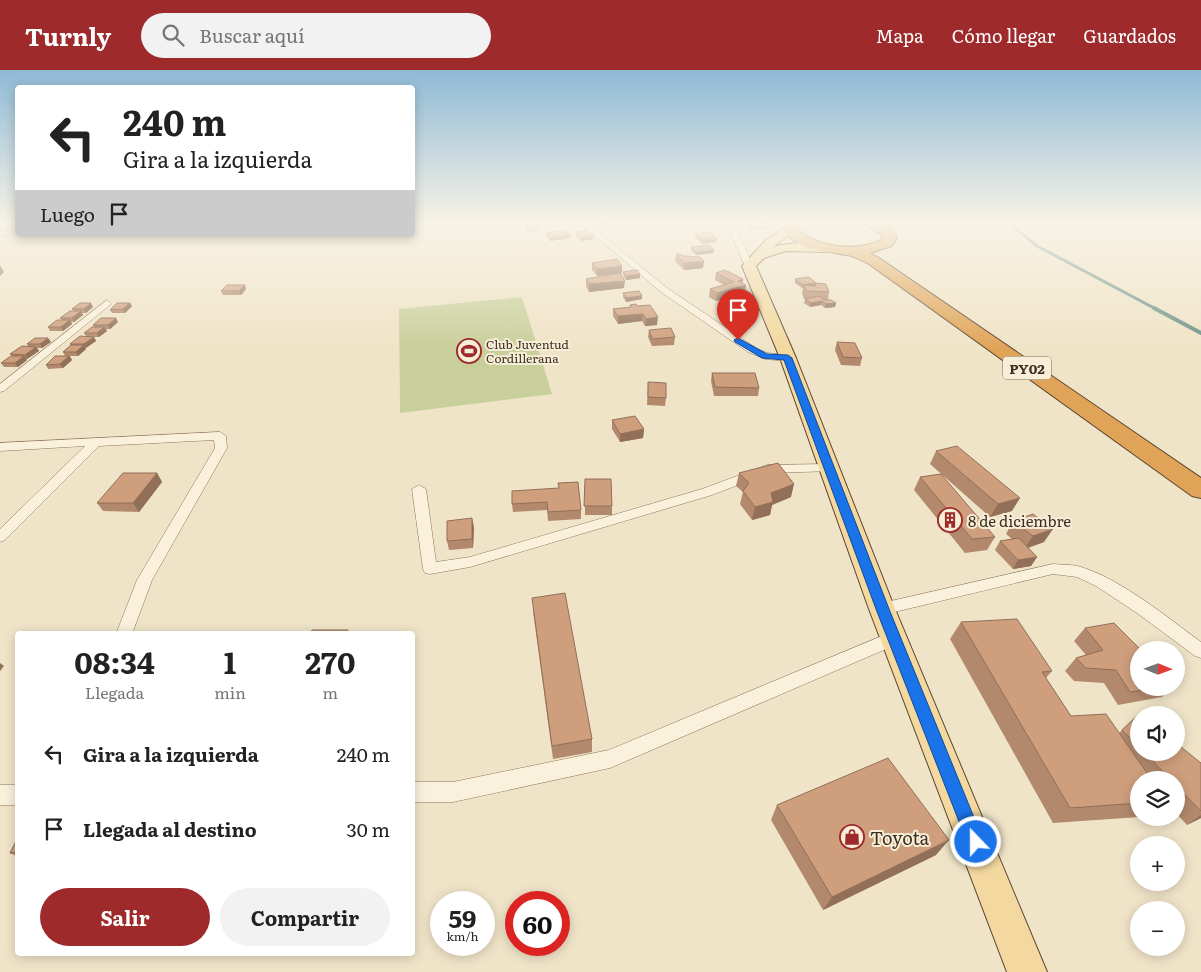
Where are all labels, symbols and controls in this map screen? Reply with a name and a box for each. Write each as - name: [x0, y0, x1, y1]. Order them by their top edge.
- search box: [141, 13, 491, 58]
- text: Turnly: [25, 18, 111, 53]
- icon: search: [159, 21, 187, 49]
- text: Buscar aquí: [199, 21, 304, 49]
- text: Mapa: [876, 22, 924, 49]
- text: Cómo llegar: [952, 22, 1055, 49]
- text: Guardados: [1083, 22, 1176, 49]
- text: 240 m: [123, 95, 226, 147]
- icon: left: [40, 105, 105, 170]
- text: Gira a la izquierda: [123, 142, 312, 175]
- text: Luego: [40, 200, 95, 228]
- icon: arrive: [105, 200, 133, 228]
- pin: [717, 289, 759, 340]
- icon: arrive: [724, 296, 752, 324]
- place label: Club Juventud Cordillerana: [486, 335, 570, 367]
- sports icon: Club Juventud Cordillerana: [456, 338, 482, 364]
- road number: PY02: [1003, 356, 1051, 380]
- building icon: 8 de diciembre: [937, 507, 963, 533]
- place label: 8 de diciembre: [968, 509, 1071, 532]
- text: 08:34: [74, 639, 155, 683]
- text: 1: [224, 639, 236, 683]
- text: 270: [305, 639, 356, 683]
- north arrow: [1130, 641, 1185, 696]
- map controls: [1130, 641, 1185, 956]
- text: Llegada: [85, 680, 144, 704]
- text: min: [214, 680, 246, 704]
- text: m: [323, 680, 338, 704]
- button: sound: [1130, 706, 1185, 761]
- icon: left: [40, 740, 68, 768]
- text: Gira a la izquierda: [83, 740, 259, 768]
- text: 240 m: [337, 740, 390, 768]
- button: layers: [1130, 771, 1185, 826]
- icon: arrive: [40, 815, 68, 843]
- text: Llegada al destino: [83, 815, 257, 843]
- text: 30 m: [346, 815, 390, 843]
- position arrow: [949, 815, 1001, 867]
- shop icon: Toyota: [839, 824, 865, 850]
- place label: Toyota: [870, 824, 930, 851]
- button: +: [1130, 836, 1185, 891]
- button: Salir: [40, 888, 210, 946]
- button: Compartir: [220, 888, 390, 946]
- speed limit sign: 60: [505, 891, 570, 956]
- text: 59: [449, 899, 476, 936]
- button: −: [1130, 901, 1185, 956]
- text: km/h: [447, 927, 478, 945]

